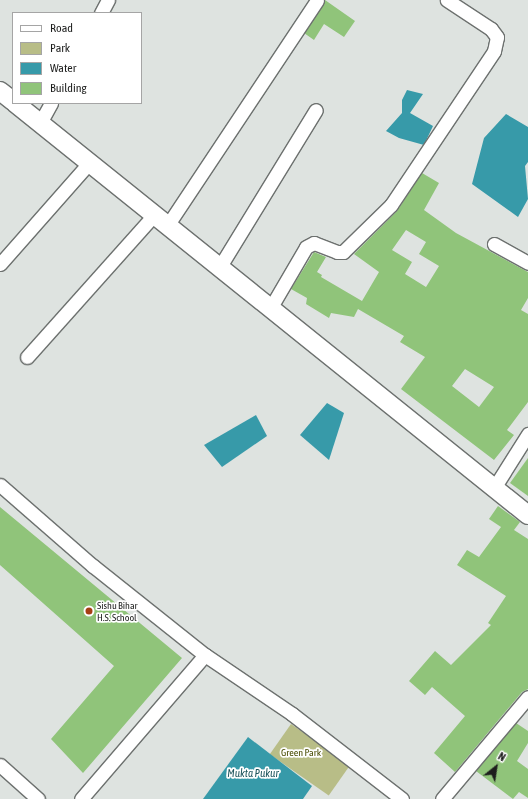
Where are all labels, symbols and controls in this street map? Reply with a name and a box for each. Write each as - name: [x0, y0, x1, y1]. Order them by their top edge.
- legend: [12, 12, 142, 104]
- text: Road: [50, 21, 73, 35]
- text: Park: [50, 41, 70, 55]
- text: Water: [50, 61, 76, 75]
- text: Building: [50, 81, 87, 95]
- place label: Sishu Bihar H.S. School: [97, 599, 138, 622]
- marker: Sishu Bihar H.S. School: [84, 606, 94, 616]
- park label: Green Park: [281, 747, 321, 759]
- north arrow: [476, 747, 516, 787]
- text: N: [496, 750, 508, 763]
- water label: Mukta Pukur: [227, 766, 279, 780]

